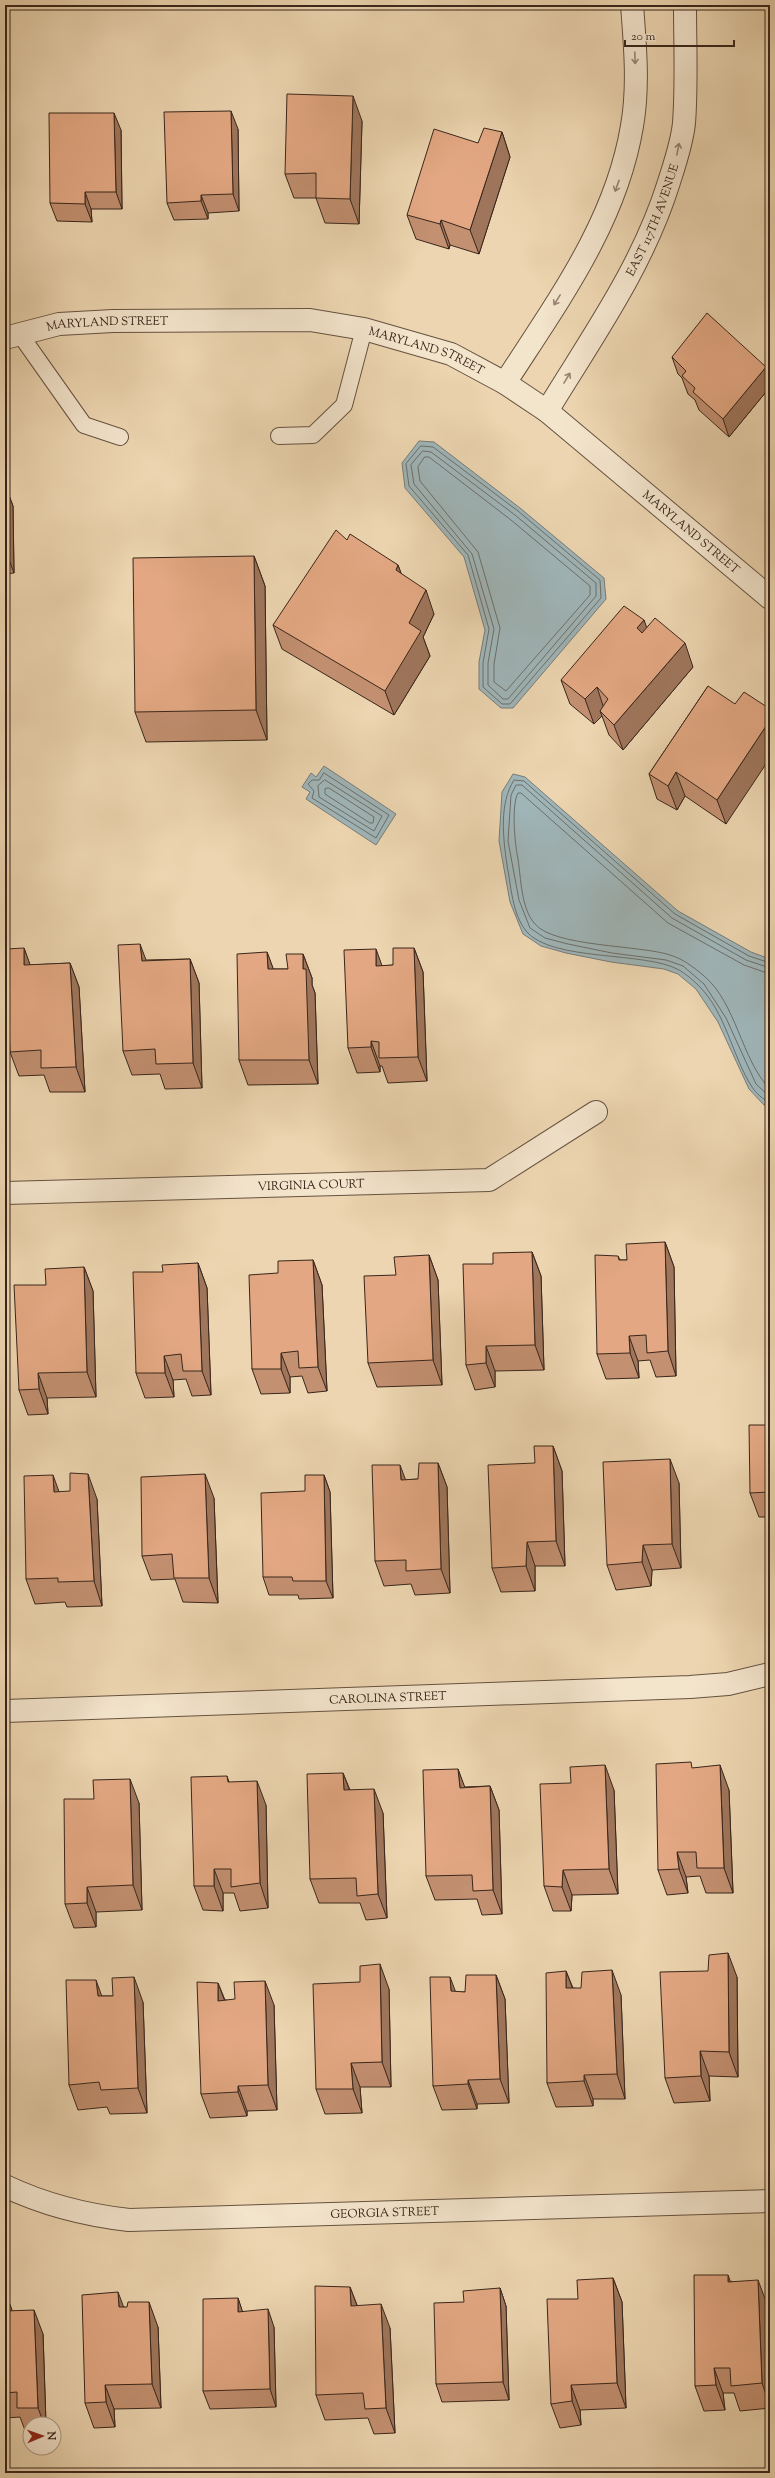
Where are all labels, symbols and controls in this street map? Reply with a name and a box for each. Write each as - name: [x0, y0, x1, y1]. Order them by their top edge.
- scale bar: [625, 22, 734, 48]
- text: 20 m: [631, 28, 656, 46]
- one-way arrow: [631, 51, 639, 64]
- one-way arrow: [675, 143, 683, 156]
- street label: EAST 117TH AVENUE: [622, 161, 684, 280]
- one-way arrow: [613, 179, 621, 191]
- one-way arrow: [552, 294, 560, 306]
- street label: MARYLAND STREET: [45, 313, 169, 337]
- street label: MARYLAND STREET: [366, 323, 488, 381]
- one-way arrow: [564, 372, 572, 384]
- street label: MARYLAND STREET: [638, 486, 744, 579]
- street label: VIRGINIA COURT: [257, 1175, 365, 1196]
- street label: CAROLINA STREET: [329, 1688, 447, 1710]
- street label: GEORGIA STREET: [330, 2203, 440, 2224]
- north arrow: [22, 2416, 62, 2456]
- text: N: [43, 2430, 59, 2441]

